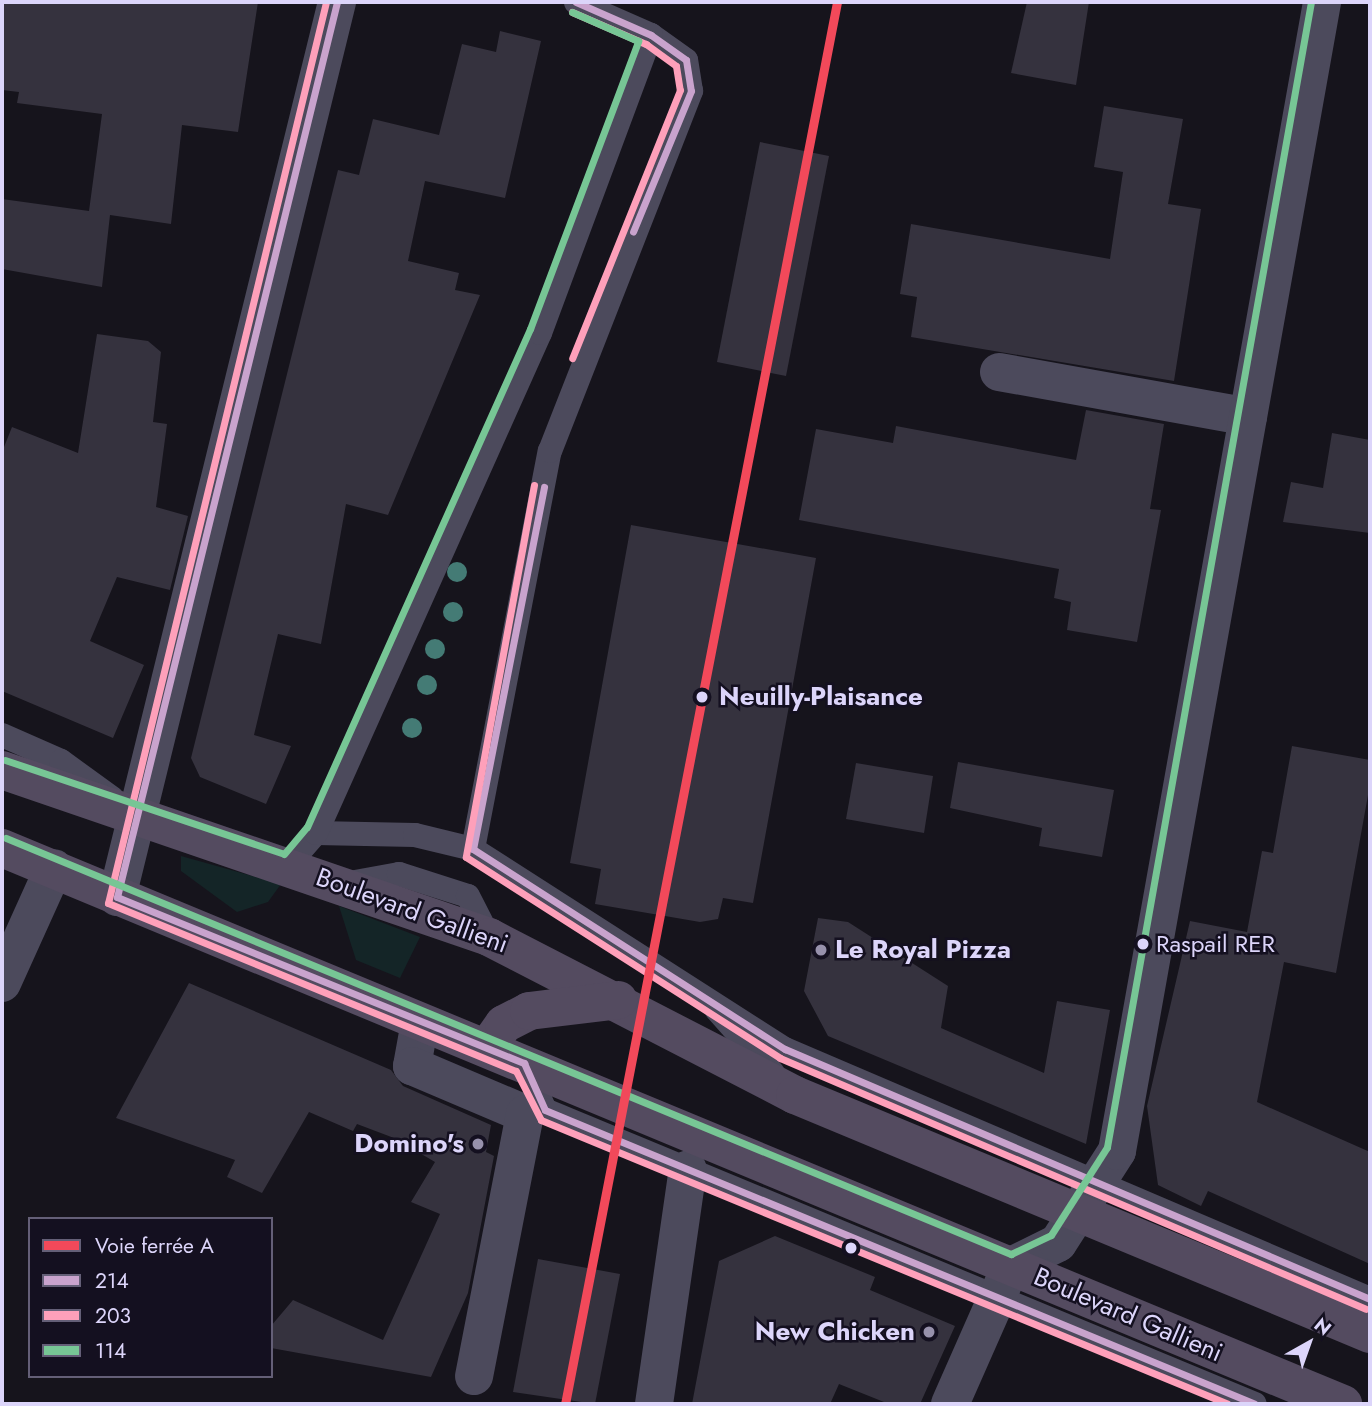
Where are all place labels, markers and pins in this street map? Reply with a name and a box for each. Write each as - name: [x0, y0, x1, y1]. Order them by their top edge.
- place label: Neuilly-Plaisance: [719, 681, 923, 713]
- marker: Neuilly-Plaisance: [691, 686, 713, 708]
- place label: Raspail RER: [1156, 930, 1275, 958]
- place label: Le Royal Pizza: [835, 934, 1011, 966]
- marker: Raspail RER: [1136, 937, 1150, 951]
- marker: Le Royal Pizza: [813, 942, 829, 958]
- place label: Domino's: [354, 1128, 464, 1160]
- marker: Domino's: [470, 1136, 486, 1152]
- unlabelled marker: [844, 1241, 858, 1255]
- place label: New Chicken: [755, 1316, 915, 1348]
- marker: New Chicken: [921, 1324, 937, 1340]

